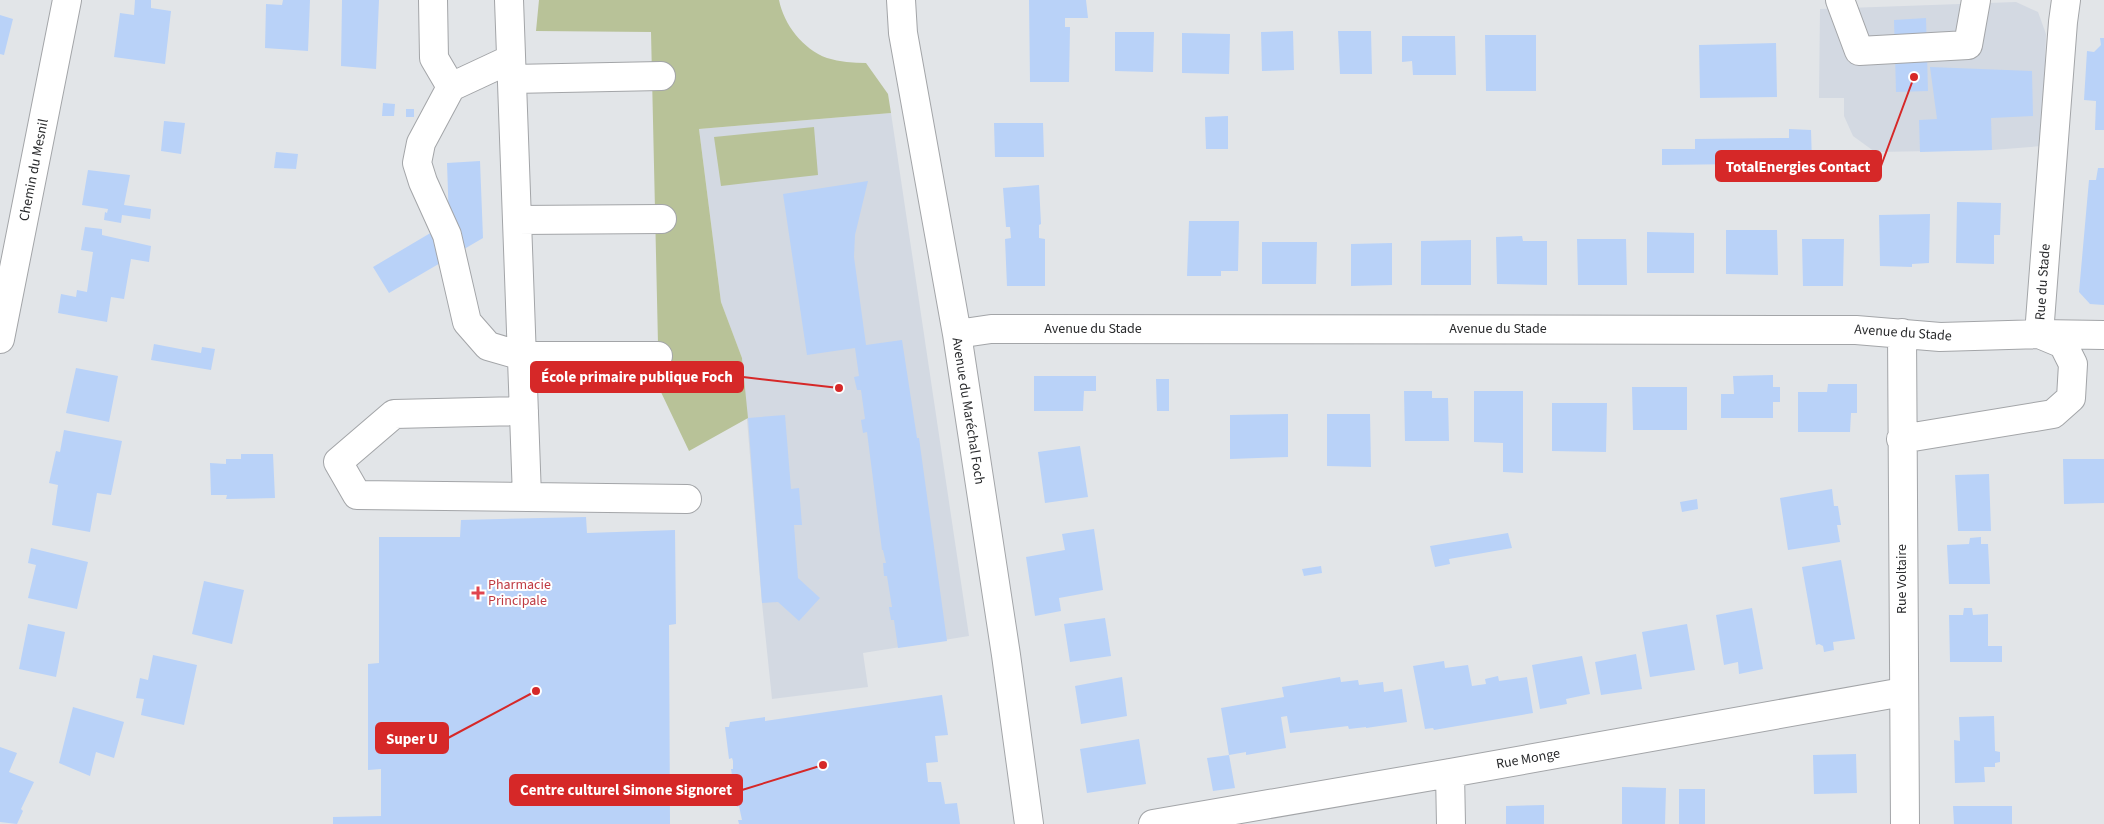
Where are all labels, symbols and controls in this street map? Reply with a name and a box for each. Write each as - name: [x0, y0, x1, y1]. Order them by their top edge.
- street label: Chemin du Mesnil: [14, 117, 54, 223]
- callout: TotalEnergies Contact: [1716, 151, 1881, 181]
- text: TotalEnergies Contact: [1726, 157, 1870, 178]
- street label: Rue du Stade: [2030, 243, 2056, 321]
- street label: Avenue du Stade: [1044, 319, 1142, 339]
- street label: Avenue du Stade: [1449, 319, 1547, 339]
- street label: Avenue du Stade: [1854, 320, 1952, 346]
- street label: Avenue du Maréchal Foch: [946, 336, 990, 486]
- callout: École primaire publique Foch: [531, 362, 743, 392]
- text: École primaire publique Foch: [541, 367, 733, 388]
- street label: Rue Voltaire: [1892, 544, 1912, 614]
- place label: Pharmacie Principale: [488, 575, 551, 611]
- marker: Pharmacie Principale: [472, 587, 484, 599]
- callout: Super U: [376, 723, 448, 753]
- text: Super U: [386, 729, 438, 750]
- street label: Rue Monge: [1494, 744, 1562, 774]
- callout: Centre culturel Simone Signoret: [510, 775, 742, 805]
- text: Centre culturel Simone Signoret: [520, 780, 732, 801]

